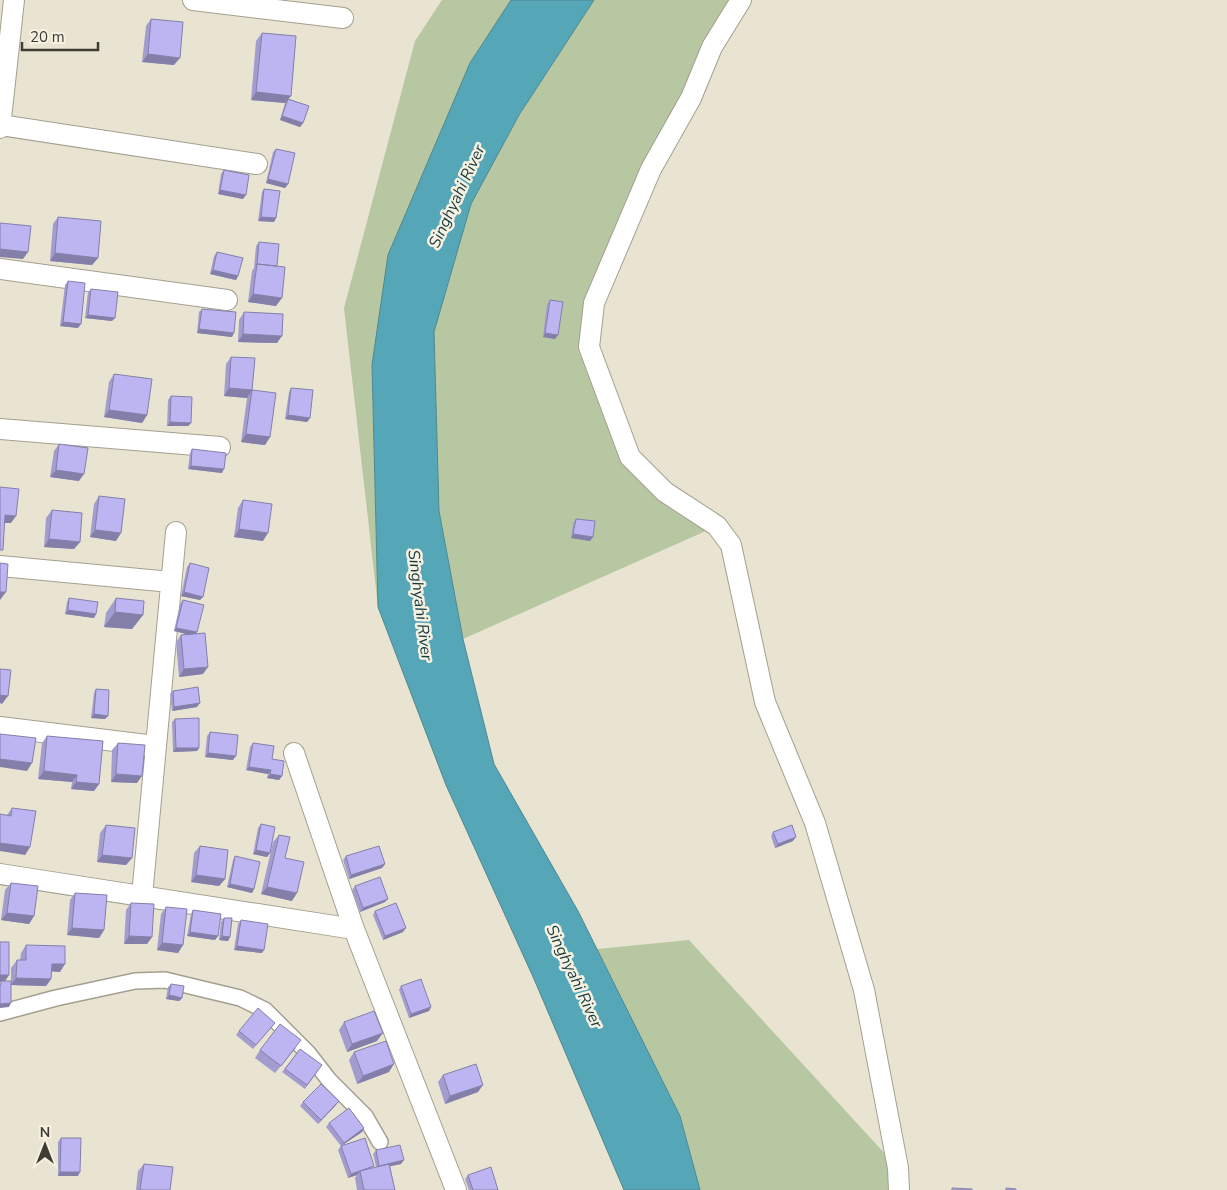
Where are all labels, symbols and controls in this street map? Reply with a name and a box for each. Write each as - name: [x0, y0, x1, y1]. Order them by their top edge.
- scale bar: [22, 20, 99, 52]
- text: 20 m: [30, 27, 65, 47]
- water label: Singhyahi River: [423, 140, 491, 251]
- water label: Singhyahi River: [402, 549, 438, 663]
- water label: Singhyahi River: [541, 921, 608, 1033]
- north arrow: [20, 1120, 70, 1170]
- text: N: [40, 1123, 50, 1142]

